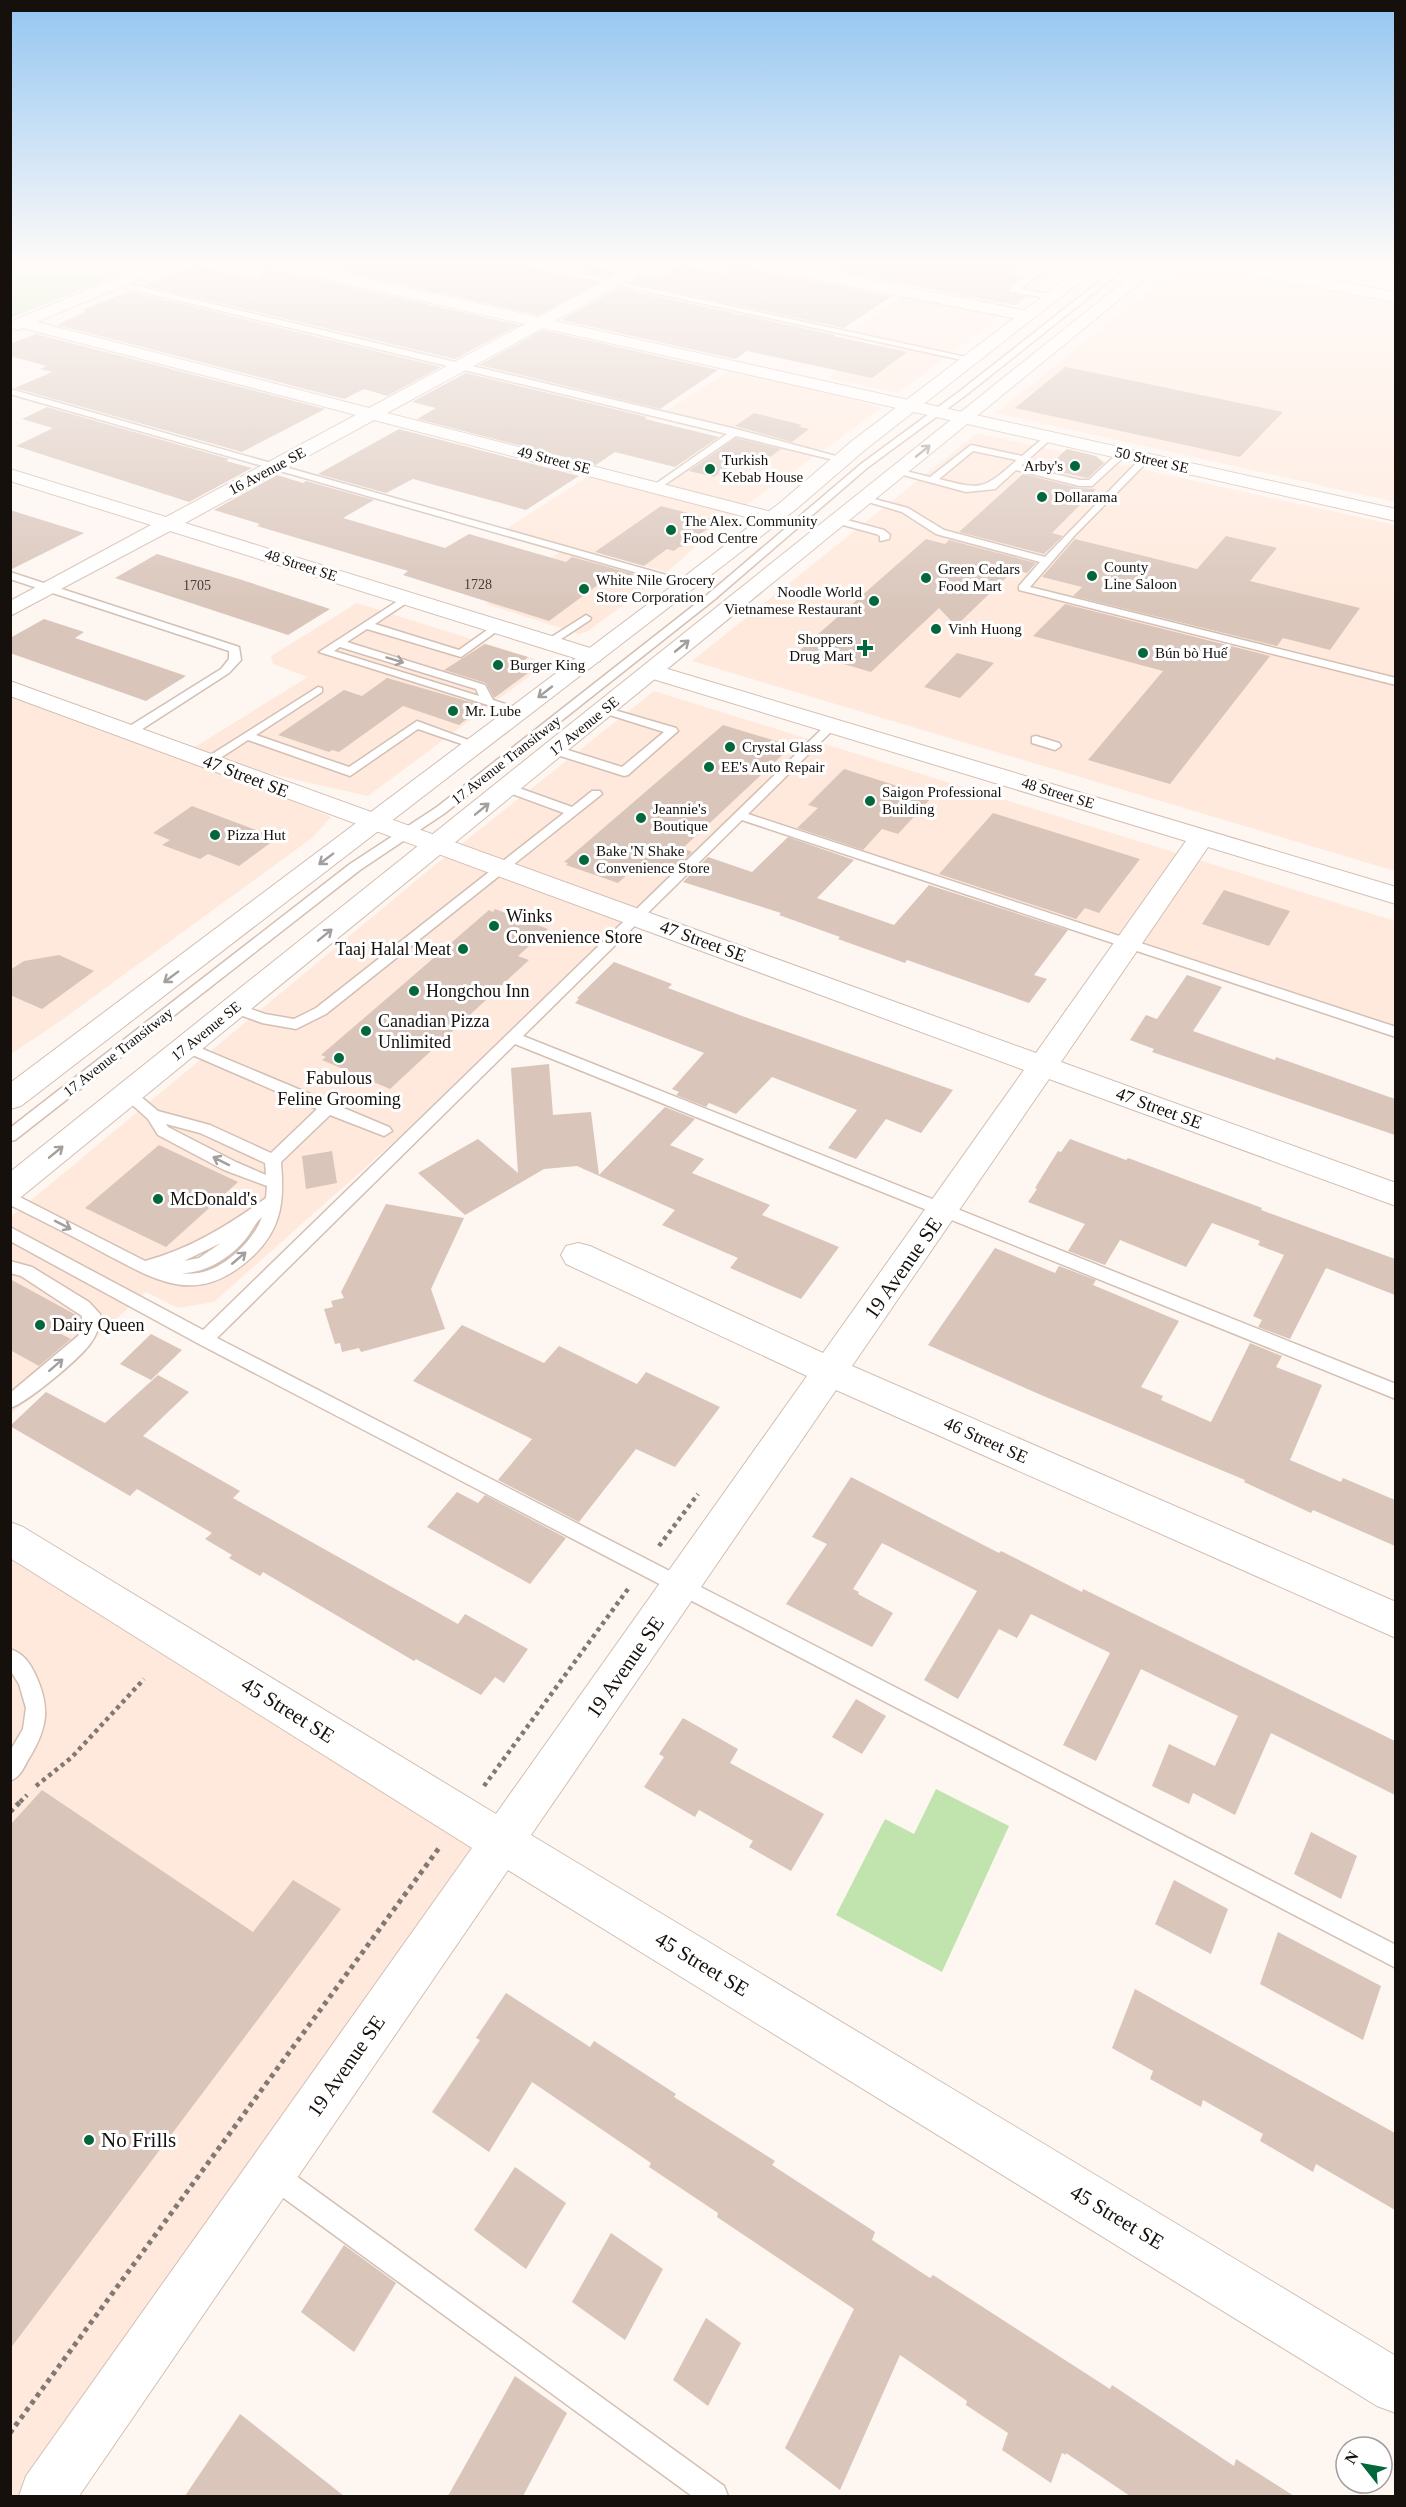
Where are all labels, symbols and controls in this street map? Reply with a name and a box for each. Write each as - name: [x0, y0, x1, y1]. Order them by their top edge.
- street label: 49 Street SE: [516, 443, 592, 477]
- street label: 16 Avenue SE: [226, 444, 308, 498]
- one-way arrow: [915, 444, 931, 457]
- street label: 50 Street SE: [1114, 444, 1190, 476]
- place label: Turkish Kebab House: [722, 452, 804, 485]
- place label: Arby's: [1024, 458, 1063, 474]
- marker: Arby's: [1068, 459, 1082, 473]
- marker: Turkish Kebab House: [703, 462, 717, 476]
- place label: Dollarama: [1054, 489, 1118, 505]
- marker: Dollarama: [1035, 490, 1049, 504]
- place label: The Alex. Community Food Centre: [683, 513, 818, 546]
- marker: The Alex. Community Food Centre: [664, 523, 678, 537]
- street label: 48 Street SE: [263, 546, 339, 584]
- place label: County Line Saloon: [1104, 559, 1177, 592]
- place label: Green Cedars Food Mart: [938, 561, 1020, 594]
- marker: County Line Saloon: [1085, 569, 1099, 583]
- marker: Green Cedars Food Mart: [919, 571, 933, 585]
- place label: White Nile Grocery Store Corporation: [596, 572, 716, 605]
- house number: 1728: [464, 577, 492, 592]
- house number: 1705: [183, 578, 211, 593]
- marker: White Nile Grocery Store Corporation: [577, 582, 591, 596]
- place label: Noodle World Vietnamese Restaurant: [724, 584, 863, 617]
- marker: Noodle World Vietnamese Restaurant: [867, 594, 881, 608]
- place label: Vinh Huong: [948, 621, 1022, 637]
- marker: Vinh Huong: [929, 622, 943, 636]
- place label: Shoppers Drug Mart: [789, 631, 854, 664]
- one-way arrow: [674, 639, 689, 653]
- marker: Shoppers Drug Mart: [858, 641, 872, 655]
- place label: Bún bò Huế: [1155, 645, 1228, 661]
- marker: Bún bò Huế: [1136, 646, 1150, 660]
- one-way arrow: [385, 655, 404, 666]
- place label: Burger King: [510, 657, 586, 673]
- marker: Burger King: [491, 658, 505, 672]
- one-way arrow: [538, 686, 554, 699]
- street label: 17 Avenue SE: [546, 693, 622, 759]
- place label: Mr. Lube: [465, 703, 521, 719]
- marker: Mr. Lube: [446, 704, 460, 718]
- street label: 17 Avenue Transitway: [448, 712, 564, 808]
- place label: Crystal Glass: [742, 739, 823, 755]
- marker: Crystal Glass: [723, 740, 737, 754]
- street label: 47 Street SE: [200, 751, 292, 801]
- place label: EE's Auto Repair: [721, 759, 825, 775]
- marker: EE's Auto Repair: [702, 760, 716, 774]
- street label: 48 Street SE: [1020, 774, 1096, 812]
- place label: Saigon Professional Building: [882, 784, 1002, 817]
- marker: Saigon Professional Building: [863, 794, 877, 808]
- place label: Jeannie's Boutique: [653, 801, 708, 834]
- one-way arrow: [474, 802, 489, 816]
- marker: Jeannie's Boutique: [634, 811, 648, 825]
- place label: Pizza Hut: [227, 827, 287, 843]
- marker: Pizza Hut: [208, 828, 222, 842]
- place label: Bake 'N Shake Convenience Store: [596, 843, 710, 876]
- one-way arrow: [319, 853, 335, 865]
- marker: Bake 'N Shake Convenience Store: [577, 853, 591, 867]
- place label: Winks Convenience Store: [506, 906, 642, 947]
- street label: 47 Street SE: [657, 916, 749, 966]
- marker: Winks Convenience Store: [487, 919, 501, 933]
- one-way arrow: [317, 928, 333, 941]
- place label: Taaj Halal Meat: [335, 939, 451, 959]
- marker: Taaj Halal Meat: [456, 942, 470, 956]
- one-way arrow: [164, 971, 180, 984]
- place label: Hongchou Inn: [426, 981, 529, 1001]
- marker: Hongchou Inn: [407, 984, 421, 998]
- street label: 17 Avenue SE: [168, 998, 244, 1064]
- street label: 17 Avenue Transitway: [60, 1004, 176, 1100]
- place label: Canadian Pizza Unlimited: [378, 1011, 489, 1052]
- marker: Canadian Pizza Unlimited: [359, 1024, 373, 1038]
- marker: Fabulous Feline Grooming: [332, 1051, 346, 1065]
- place label: Fabulous Feline Grooming: [277, 1068, 401, 1109]
- street label: 47 Street SE: [1113, 1083, 1205, 1133]
- one-way arrow: [48, 1145, 64, 1158]
- one-way arrow: [213, 1155, 231, 1167]
- place label: McDonald's: [170, 1189, 257, 1209]
- marker: McDonald's: [151, 1192, 165, 1206]
- street label: 19 Avenue SE: [859, 1213, 947, 1323]
- one-way arrow: [53, 1220, 71, 1231]
- one-way arrow: [231, 1252, 247, 1265]
- place label: Dairy Queen: [52, 1315, 144, 1335]
- marker: Dairy Queen: [33, 1318, 47, 1332]
- one-way arrow: [48, 1358, 63, 1372]
- street label: 46 Street SE: [941, 1413, 1031, 1467]
- street label: 19 Avenue SE: [581, 1612, 669, 1722]
- street label: 45 Street SE: [237, 1672, 339, 1748]
- street label: 45 Street SE: [651, 1927, 753, 2001]
- street label: 19 Avenue SE: [302, 2011, 390, 2121]
- place label: No Frills: [101, 2128, 176, 2152]
- marker: No Frills: [82, 2133, 96, 2147]
- street label: 45 Street SE: [1066, 2180, 1168, 2254]
- north arrow: [1334, 2435, 1394, 2495]
- text: N: [1341, 2448, 1362, 2467]

